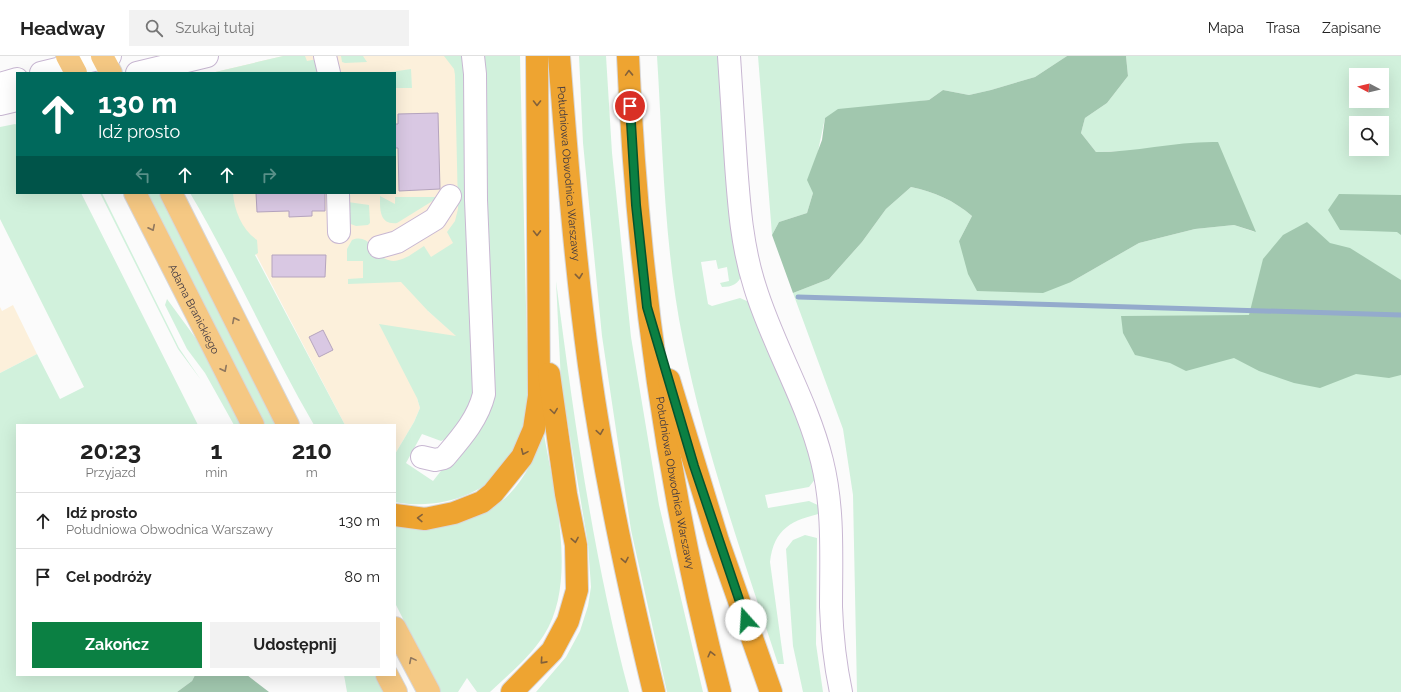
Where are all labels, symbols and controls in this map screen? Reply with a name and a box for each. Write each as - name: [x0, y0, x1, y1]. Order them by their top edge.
- search box: [129, 10, 409, 46]
- text: Headway: [20, 17, 105, 39]
- icon: search: [143, 17, 165, 39]
- text: Szukaj tutaj: [175, 19, 254, 37]
- text: Mapa: [1208, 20, 1244, 36]
- text: Trasa: [1266, 20, 1300, 36]
- text: Zapisane: [1322, 20, 1381, 36]
- north arrow: [1349, 68, 1389, 108]
- map controls: [1349, 68, 1389, 156]
- one-way arrow: [624, 70, 633, 76]
- street label: Południowa Obwodnica Warszawy: [554, 86, 583, 262]
- text: 130 m: [98, 87, 177, 120]
- icon: ahead: [32, 88, 84, 140]
- pin: [613, 89, 647, 123]
- icon: arrive: [619, 95, 641, 117]
- one-way arrow: [533, 100, 541, 106]
- button: search: [1349, 116, 1389, 156]
- text: Idź prosto: [98, 121, 180, 142]
- icon: left: [132, 164, 154, 186]
- icon: ahead: [174, 164, 196, 186]
- icon: ahead: [216, 164, 238, 186]
- icon: right: [258, 164, 280, 186]
- one-way arrow: [147, 224, 155, 231]
- one-way arrow: [533, 230, 541, 236]
- street label: Adama Branickiego: [165, 262, 222, 357]
- one-way arrow: [574, 273, 583, 279]
- one-way arrow: [232, 317, 239, 324]
- one-way arrow: [219, 365, 227, 372]
- street label: Południowa Obwodnica Warszawy: [653, 396, 697, 571]
- one-way arrow: [549, 408, 558, 414]
- one-way arrow: [595, 429, 604, 435]
- text: 20:23: [80, 436, 141, 465]
- text: 1: [211, 436, 222, 465]
- text: 210: [292, 436, 332, 465]
- one-way arrow: [521, 448, 529, 456]
- text: Przyjazd: [85, 465, 136, 480]
- text: min: [205, 465, 228, 480]
- text: m: [306, 465, 318, 480]
- text: Idź prosto: [66, 504, 137, 522]
- icon: ahead: [32, 510, 54, 532]
- text: 130 m: [339, 512, 380, 530]
- one-way arrow: [417, 514, 423, 522]
- text: Południowa Obwodnica Warszawy: [66, 522, 273, 537]
- one-way arrow: [570, 537, 579, 543]
- one-way arrow: [620, 557, 629, 563]
- icon: arrive: [32, 566, 54, 588]
- text: Cel podróży: [66, 568, 152, 586]
- text: 80 m: [344, 568, 380, 586]
- position arrow: [725, 599, 767, 641]
- button: Zakończ: [32, 622, 202, 668]
- button: Udostępnij: [210, 622, 380, 668]
- one-way arrow: [707, 651, 715, 657]
- one-way arrow: [540, 656, 548, 664]
- one-way arrow: [409, 657, 417, 664]

